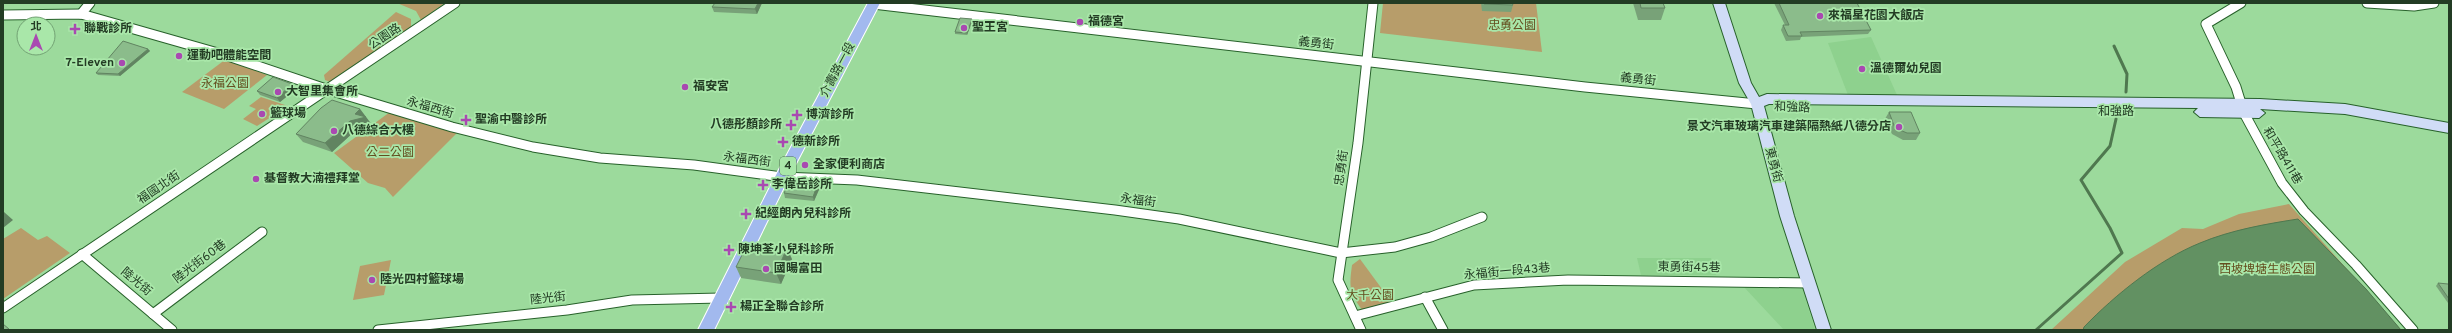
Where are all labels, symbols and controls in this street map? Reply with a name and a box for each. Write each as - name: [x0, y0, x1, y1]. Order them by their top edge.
- place label: 來福星花園大飯店: [1828, 8, 1924, 24]
- marker: 來福星花園大飯店: [1815, 11, 1825, 21]
- place label: 福德宮: [1088, 14, 1124, 30]
- north arrow: [16, 16, 56, 56]
- marker: 福德宮: [1075, 17, 1085, 27]
- park label: 忠勇公園: [1488, 18, 1536, 34]
- text: 北: [31, 20, 42, 34]
- street label: 公園路: [366, 20, 404, 54]
- place label: 聖王宮: [972, 20, 1008, 36]
- place label: 聯戰診所: [84, 21, 132, 37]
- marker: 聯戰診所: [69, 23, 81, 35]
- marker: 聖王宮: [959, 23, 969, 33]
- street label: 義勇街: [1297, 34, 1335, 54]
- street label: 介壽路一段: [817, 40, 859, 100]
- place label: 運動吧體能空間: [187, 48, 271, 64]
- marker: 運動吧體能空間: [174, 51, 184, 61]
- place label: 7-Eleven: [65, 55, 114, 71]
- marker: 7-Eleven: [117, 58, 127, 68]
- place label: 溫德爾幼兒園: [1870, 61, 1942, 77]
- marker: 溫德爾幼兒園: [1857, 64, 1867, 74]
- street label: 義勇街: [1619, 70, 1657, 90]
- park label: 永福公園: [201, 76, 249, 92]
- place label: 福安宮: [693, 79, 729, 95]
- marker: 福安宮: [680, 82, 690, 92]
- place label: 大智里集會所: [286, 84, 358, 100]
- marker: 大智里集會所: [273, 87, 283, 97]
- street label: 永福西街: [405, 94, 455, 122]
- street label: 和強路: [1774, 99, 1810, 117]
- street label: 和強路: [2098, 104, 2134, 120]
- place label: 籃球場: [270, 106, 306, 122]
- place label: 博濟診所: [806, 107, 854, 123]
- marker: 籃球場: [257, 109, 267, 119]
- marker: 博濟診所: [791, 109, 803, 121]
- place label: 聖渝中醫診所: [475, 112, 547, 128]
- marker: 聖渝中醫診所: [460, 114, 472, 126]
- place label: 八德彤顏診所: [710, 117, 782, 133]
- marker: 八德彤顏診所: [785, 119, 797, 131]
- place label: 景文汽車玻璃汽車建築隔熱紙八德分店: [1687, 119, 1891, 135]
- marker: 景文汽車玻璃汽車建築隔熱紙八德分店: [1894, 122, 1904, 132]
- place label: 八德綜合大樓: [342, 123, 414, 139]
- street label: 和平路411巷: [2259, 124, 2305, 188]
- marker: 八德綜合大樓: [329, 126, 339, 136]
- place label: 德新診所: [792, 134, 840, 150]
- marker: 德新診所: [777, 136, 789, 148]
- park label: 公二公園: [366, 145, 414, 161]
- street label: 東勇街: [1761, 146, 1785, 184]
- street label: 永福西街: [722, 149, 772, 171]
- street label: 忠勇街: [1332, 149, 1352, 187]
- road number: 4: [780, 157, 796, 175]
- place label: 全家便利商店: [813, 157, 885, 173]
- marker: 全家便利商店: [800, 160, 810, 170]
- street label: 福國北街: [135, 168, 183, 208]
- place label: 基督教大湳禮拜堂: [264, 171, 360, 187]
- marker: 基督教大湳禮拜堂: [251, 174, 261, 184]
- place label: 李偉岳診所: [772, 177, 832, 193]
- marker: 李偉岳診所: [757, 179, 769, 191]
- street label: 永福街: [1119, 191, 1157, 211]
- place label: 紀經朗內兒科診所: [755, 206, 851, 222]
- marker: 紀經朗內兒科診所: [740, 208, 752, 220]
- street label: 陸光街60巷: [170, 237, 230, 287]
- place label: 陳坤荃小兒科診所: [738, 242, 834, 258]
- marker: 陳坤荃小兒科診所: [723, 244, 735, 256]
- street label: 東勇街45巷: [1657, 259, 1721, 277]
- street label: 永福街一段43巷: [1463, 260, 1551, 284]
- place label: 國暘富田: [774, 261, 822, 277]
- park label: 西坡埤塘生態公園: [2219, 262, 2315, 278]
- street label: 陸光街: [117, 264, 155, 300]
- marker: 國暘富田: [761, 264, 771, 274]
- place label: 陸光四村籃球場: [380, 272, 464, 288]
- marker: 陸光四村籃球場: [367, 275, 377, 285]
- park label: 大千公園: [1346, 288, 1394, 304]
- street label: 陸光街: [529, 289, 567, 309]
- place label: 楊正全聯合診所: [740, 299, 824, 315]
- marker: 楊正全聯合診所: [725, 301, 737, 313]

